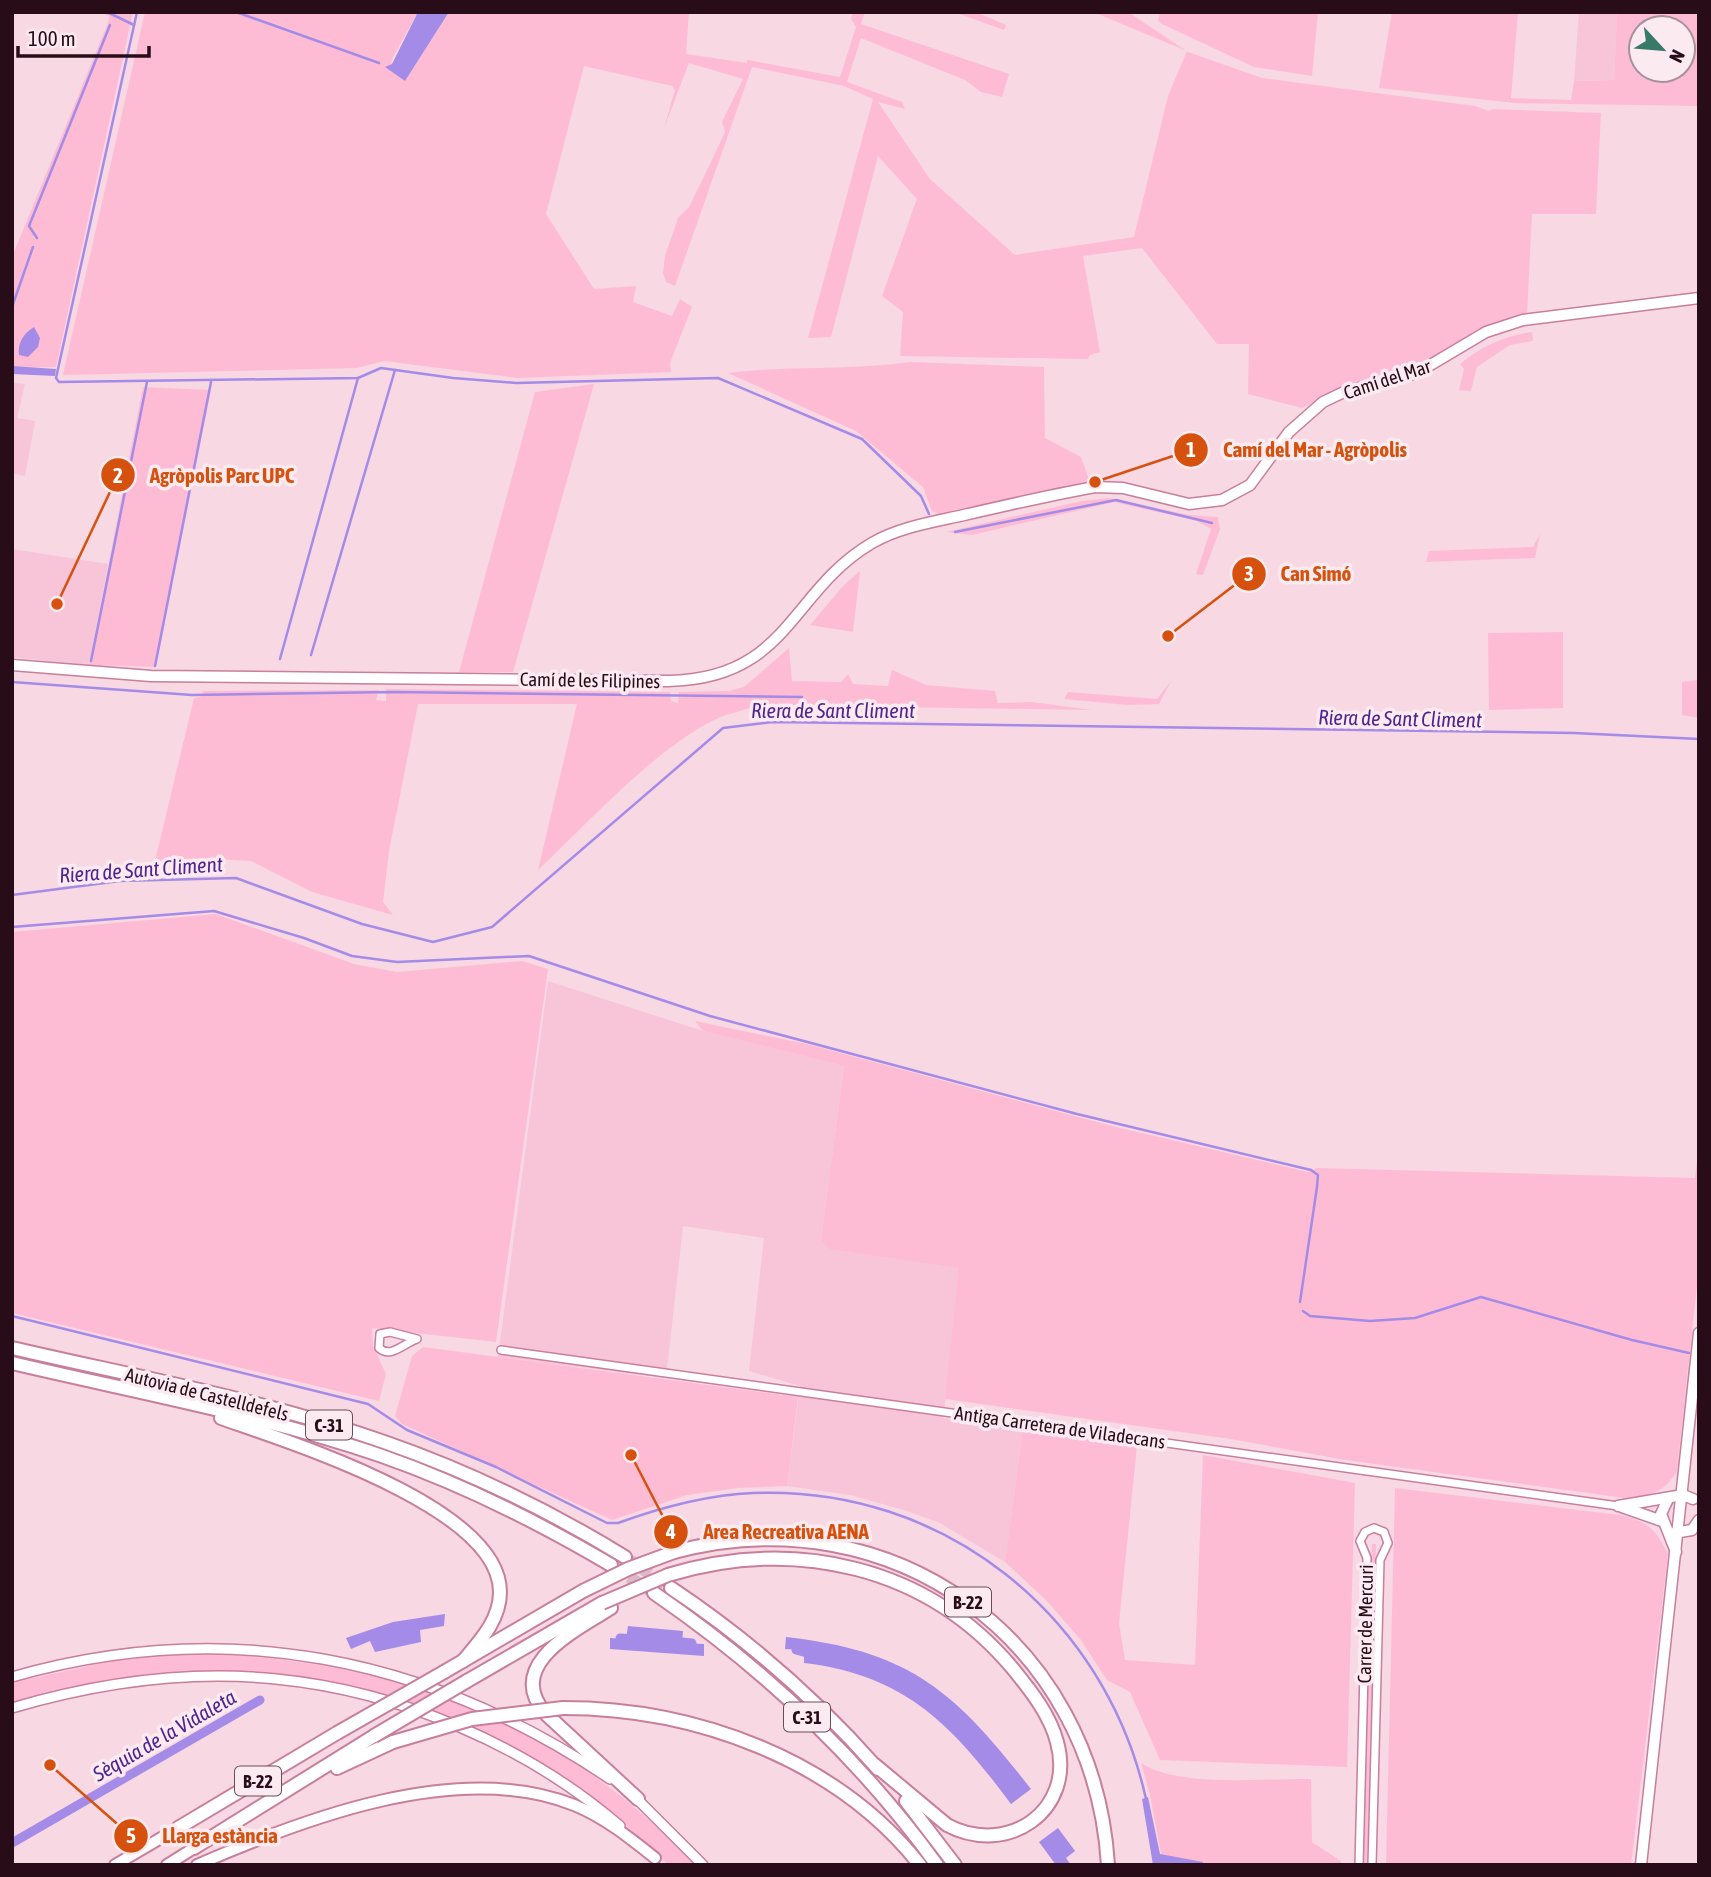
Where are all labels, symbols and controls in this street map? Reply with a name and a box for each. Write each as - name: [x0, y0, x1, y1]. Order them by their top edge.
- scale bar: [18, 14, 149, 58]
- north arrow: [1627, 14, 1697, 84]
- text: 100 m: [28, 26, 76, 50]
- text: N: [1665, 47, 1690, 66]
- street label: Camí del Mar: [1341, 354, 1434, 403]
- callout: Camí del Mar - Agròpolis: [1174, 429, 1421, 471]
- text: 1: [1186, 437, 1196, 461]
- text: Camí del Mar - Agròpolis: [1223, 437, 1408, 461]
- callout: Agròpolis Parc UPC: [101, 454, 308, 496]
- text: 2: [113, 463, 123, 487]
- text: Agròpolis Parc UPC: [149, 463, 295, 487]
- callout: Can Simó: [1232, 553, 1366, 595]
- text: 3: [1244, 561, 1254, 585]
- text: Can Simó: [1281, 561, 1352, 585]
- street label: Camí de les Filipines: [520, 668, 661, 692]
- water label: Riera de Sant Climent: [751, 698, 915, 722]
- water label: Riera de Sant Climent: [1318, 705, 1482, 731]
- water label: Riera de Sant Climent: [58, 851, 224, 887]
- street label: Autovia de Castelldefels: [123, 1363, 291, 1425]
- street label: Antiga Carretera de Viladecans: [953, 1401, 1167, 1453]
- road number: C-31: [306, 1410, 352, 1440]
- callout: Area Recreativa AENA: [654, 1511, 883, 1553]
- text: 4: [665, 1519, 676, 1543]
- text: Area Recreativa AENA: [702, 1519, 870, 1543]
- street label: Carrer de Mercuri: [1353, 1564, 1377, 1684]
- road number: B-22: [945, 1588, 991, 1616]
- water label: Sèquia de la Vidaleta: [87, 1684, 240, 1786]
- road number: C-31: [784, 1702, 830, 1732]
- road number: B-22: [235, 1766, 281, 1796]
- callout: Llarga estància: [113, 1815, 292, 1857]
- text: 5: [126, 1823, 136, 1847]
- text: Llarga estància: [162, 1823, 278, 1847]

